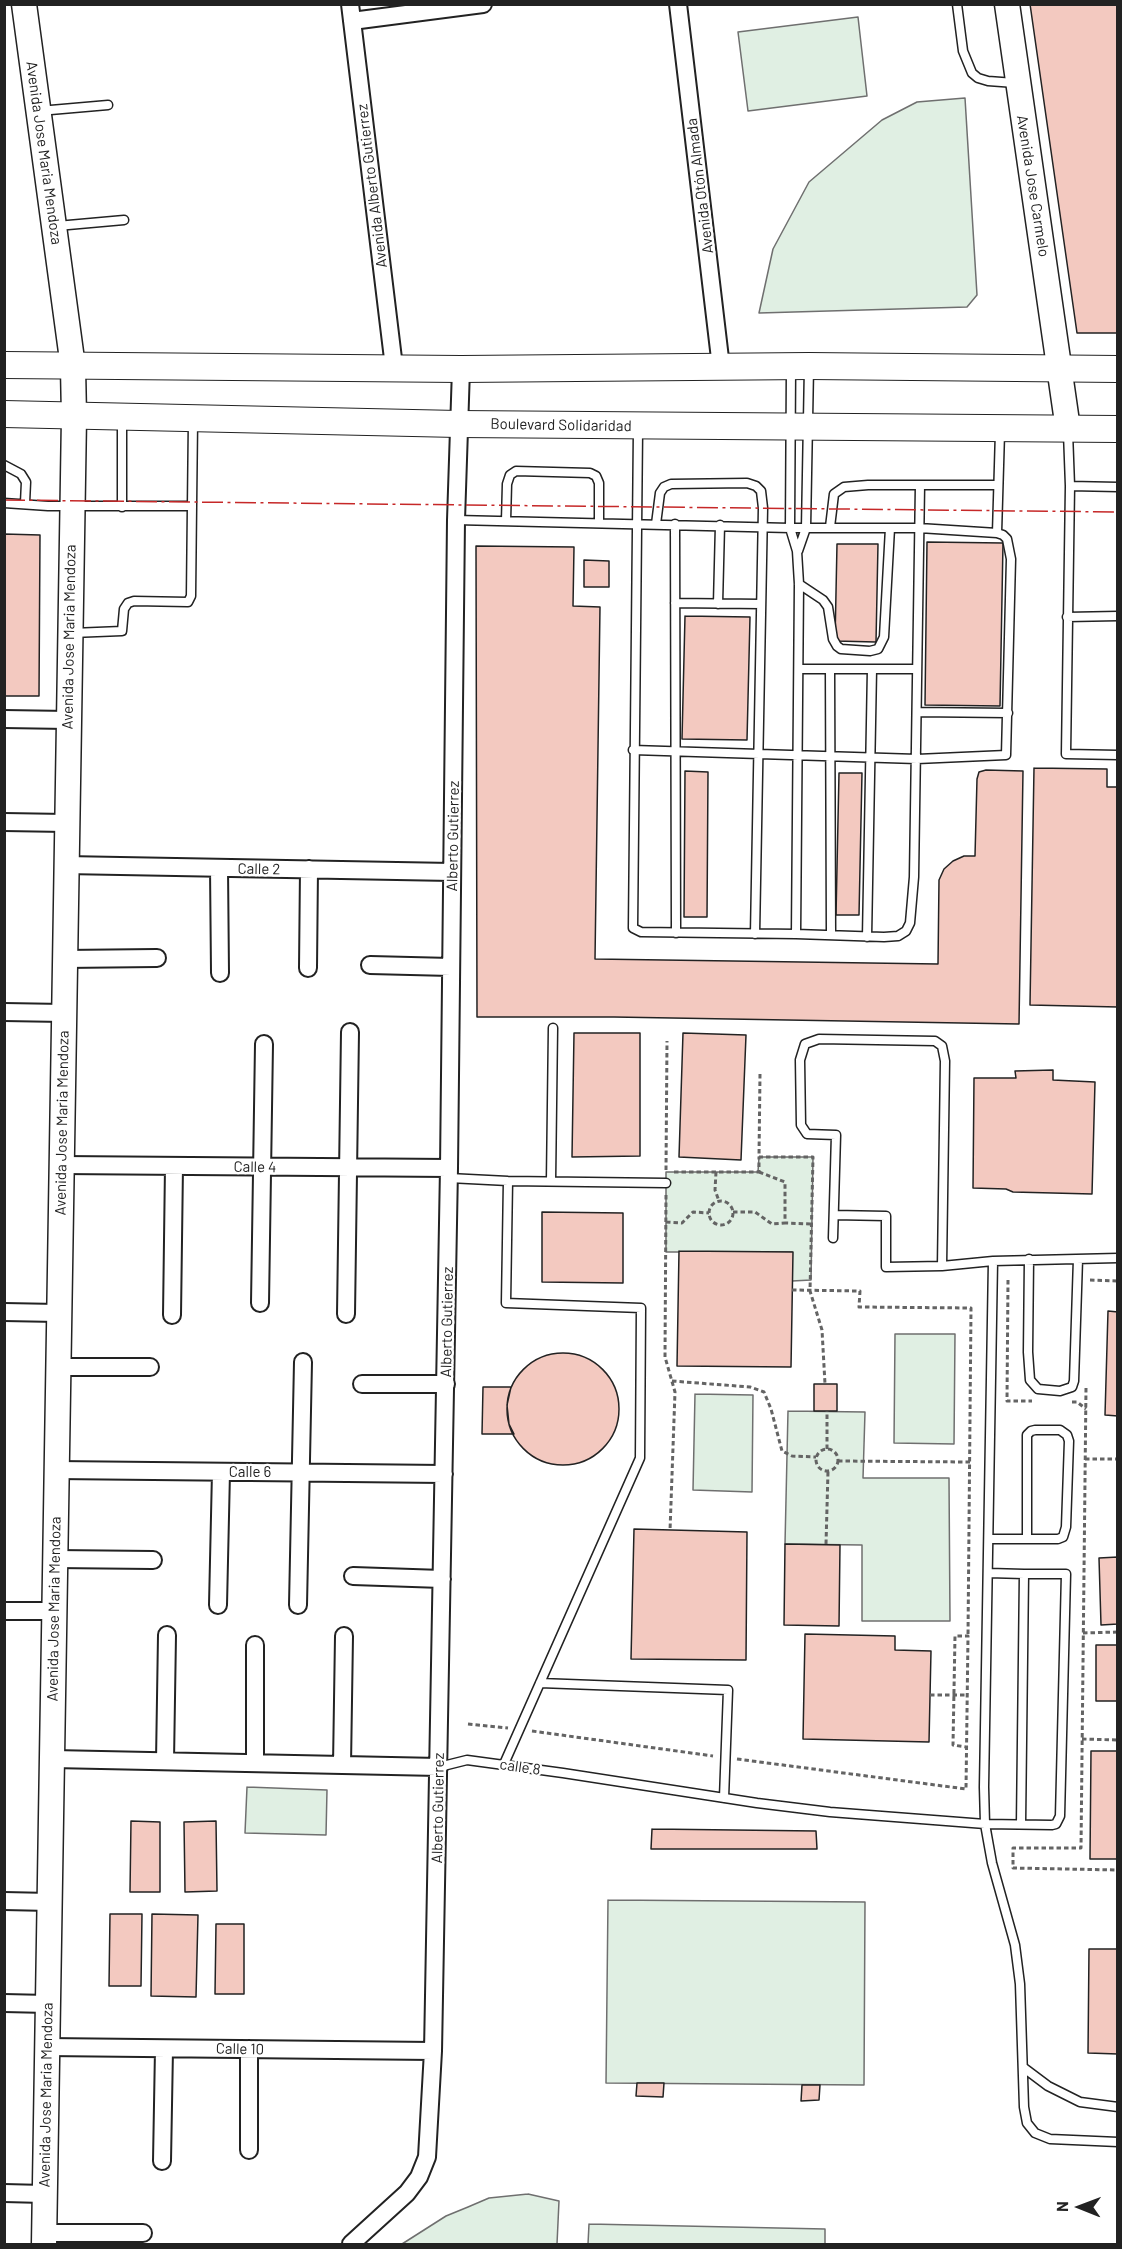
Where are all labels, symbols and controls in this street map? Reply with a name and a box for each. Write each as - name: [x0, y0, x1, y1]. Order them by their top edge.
- street label: Avenida Jose Maria Mendoza: [22, 60, 66, 246]
- street label: Avenida Alberto Gutierrez: [353, 103, 391, 269]
- street label: Avenida Jose Carmelo: [1013, 114, 1053, 258]
- street label: Avenida Otón Almada: [683, 117, 717, 255]
- street label: Boulevard Solidaridad: [490, 415, 632, 435]
- street label: Avenida Jose Maria Mendoza: [58, 544, 80, 730]
- street label: Alberto Gutierrez: [443, 780, 463, 892]
- street label: Calle 2: [238, 860, 280, 878]
- street label: Avenida Jose Maria Mendoza: [51, 1030, 73, 1216]
- street label: Calle 4: [233, 1158, 277, 1176]
- street label: Alberto Gutierrez: [437, 1266, 457, 1378]
- street label: Calle 6: [229, 1463, 271, 1481]
- street label: Avenida Jose Maria Mendoza: [43, 1516, 65, 1702]
- street label: Alberto Gutierrez: [428, 1752, 448, 1864]
- street label: calle 8: [498, 1755, 542, 1779]
- street label: Avenida Jose Maria Mendoza: [35, 2002, 57, 2188]
- street label: Calle 10: [216, 2040, 264, 2058]
- north arrow: [1050, 2177, 1110, 2237]
- text: N: [1052, 2201, 1071, 2212]

